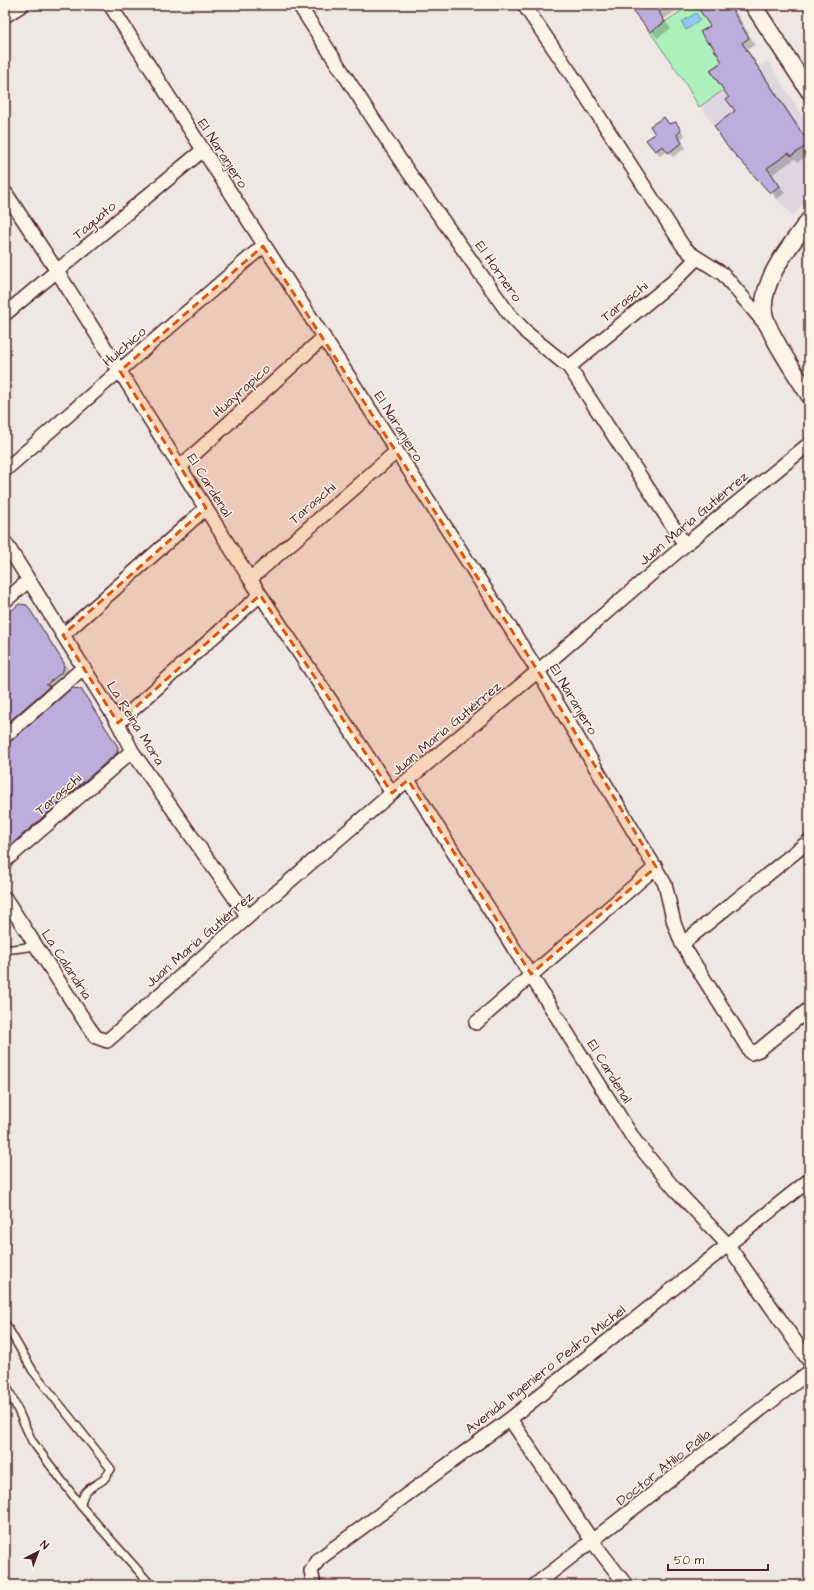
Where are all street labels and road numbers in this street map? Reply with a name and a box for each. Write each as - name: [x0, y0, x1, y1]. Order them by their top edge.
- street label: El Naranjero: [192, 115, 252, 192]
- street label: Taguato: [69, 197, 121, 245]
- street label: El Hornero: [470, 237, 527, 306]
- street label: Taraschi: [597, 276, 653, 327]
- street label: Huichico: [98, 322, 151, 371]
- street label: Huayrapico: [208, 359, 275, 422]
- street label: El Naranjero: [369, 388, 428, 466]
- street label: El Cardenal: [182, 450, 237, 521]
- street label: Juan María Gutiérrez: [634, 467, 753, 571]
- street label: Taraschi: [285, 478, 340, 530]
- street label: El Naranjero: [544, 660, 602, 739]
- street label: La Reina Mora: [101, 677, 169, 770]
- street label: Juan María Gutiérrez: [387, 677, 506, 781]
- street label: Taraschi: [31, 769, 86, 821]
- street label: Juan María Gutiérrez: [141, 887, 258, 992]
- street label: La Calandria: [36, 926, 96, 1004]
- street label: El Cardenal: [582, 1036, 637, 1107]
- street label: Avenida Ingeniero Pedro Michel: [461, 1301, 630, 1439]
- street label: Doctor Atilio Palla: [612, 1425, 715, 1511]

